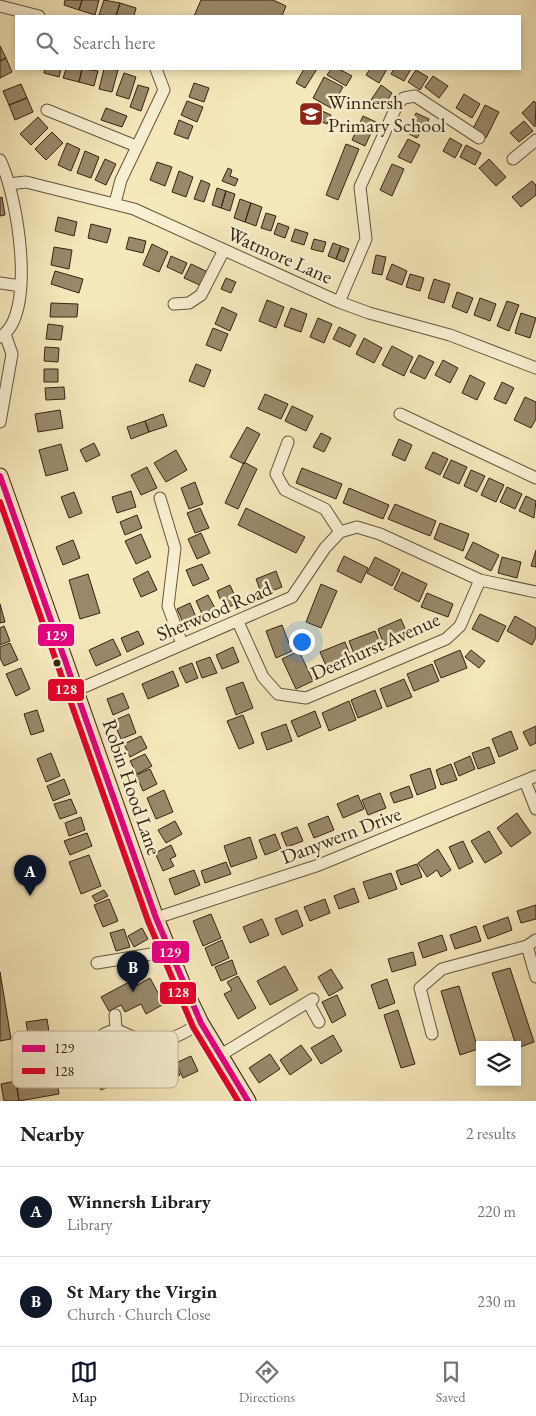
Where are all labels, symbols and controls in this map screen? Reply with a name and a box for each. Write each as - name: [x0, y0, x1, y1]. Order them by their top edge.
- search box: [15, 15, 521, 70]
- icon: search: [33, 29, 61, 57]
- text: Search here: [73, 30, 155, 55]
- place label: Winnersh Primary School: [328, 89, 446, 138]
- school or university icon: Winnersh Primary School: [298, 101, 324, 127]
- street label: Watmore Lane: [223, 220, 337, 290]
- street label: Sherwood Road: [152, 575, 277, 647]
- street label: Deerhurst Avenue: [306, 606, 444, 686]
- line badge: 129: [37, 623, 75, 647]
- text: 129: [45, 626, 68, 644]
- your location: [289, 629, 315, 655]
- unlabelled marker: [52, 658, 62, 668]
- line badge: 128: [47, 678, 85, 702]
- text: 128: [55, 680, 77, 698]
- street label: Robin Hood Lane: [97, 716, 167, 859]
- street label: Danywern Drive: [277, 800, 405, 870]
- pin: A: [14, 855, 46, 896]
- line badge: 129: [151, 940, 190, 964]
- text: 129: [159, 943, 182, 961]
- pin: B: [117, 951, 149, 992]
- line badge: 128: [159, 981, 197, 1005]
- text: 128: [167, 983, 189, 1001]
- legend: [12, 1031, 178, 1088]
- text: 129: [54, 1039, 74, 1057]
- map controls: [476, 1041, 521, 1086]
- button: layers: [476, 1041, 521, 1086]
- text: 128: [54, 1062, 74, 1080]
- text: Nearby: [20, 1120, 84, 1147]
- text: 2 results: [466, 1123, 516, 1144]
- text: Winnersh Library: [67, 1189, 211, 1214]
- text: A: [30, 1201, 42, 1222]
- text: 220 m: [477, 1201, 516, 1222]
- text: Library: [67, 1214, 113, 1235]
- text: St Mary the Virgin: [67, 1279, 217, 1304]
- text: B: [31, 1291, 41, 1312]
- text: 230 m: [477, 1291, 516, 1312]
- text: Church · Church Close: [67, 1304, 211, 1325]
- tab: Map: [70, 1358, 98, 1406]
- tab: Directions: [239, 1358, 295, 1406]
- tab: Saved: [436, 1358, 466, 1406]

